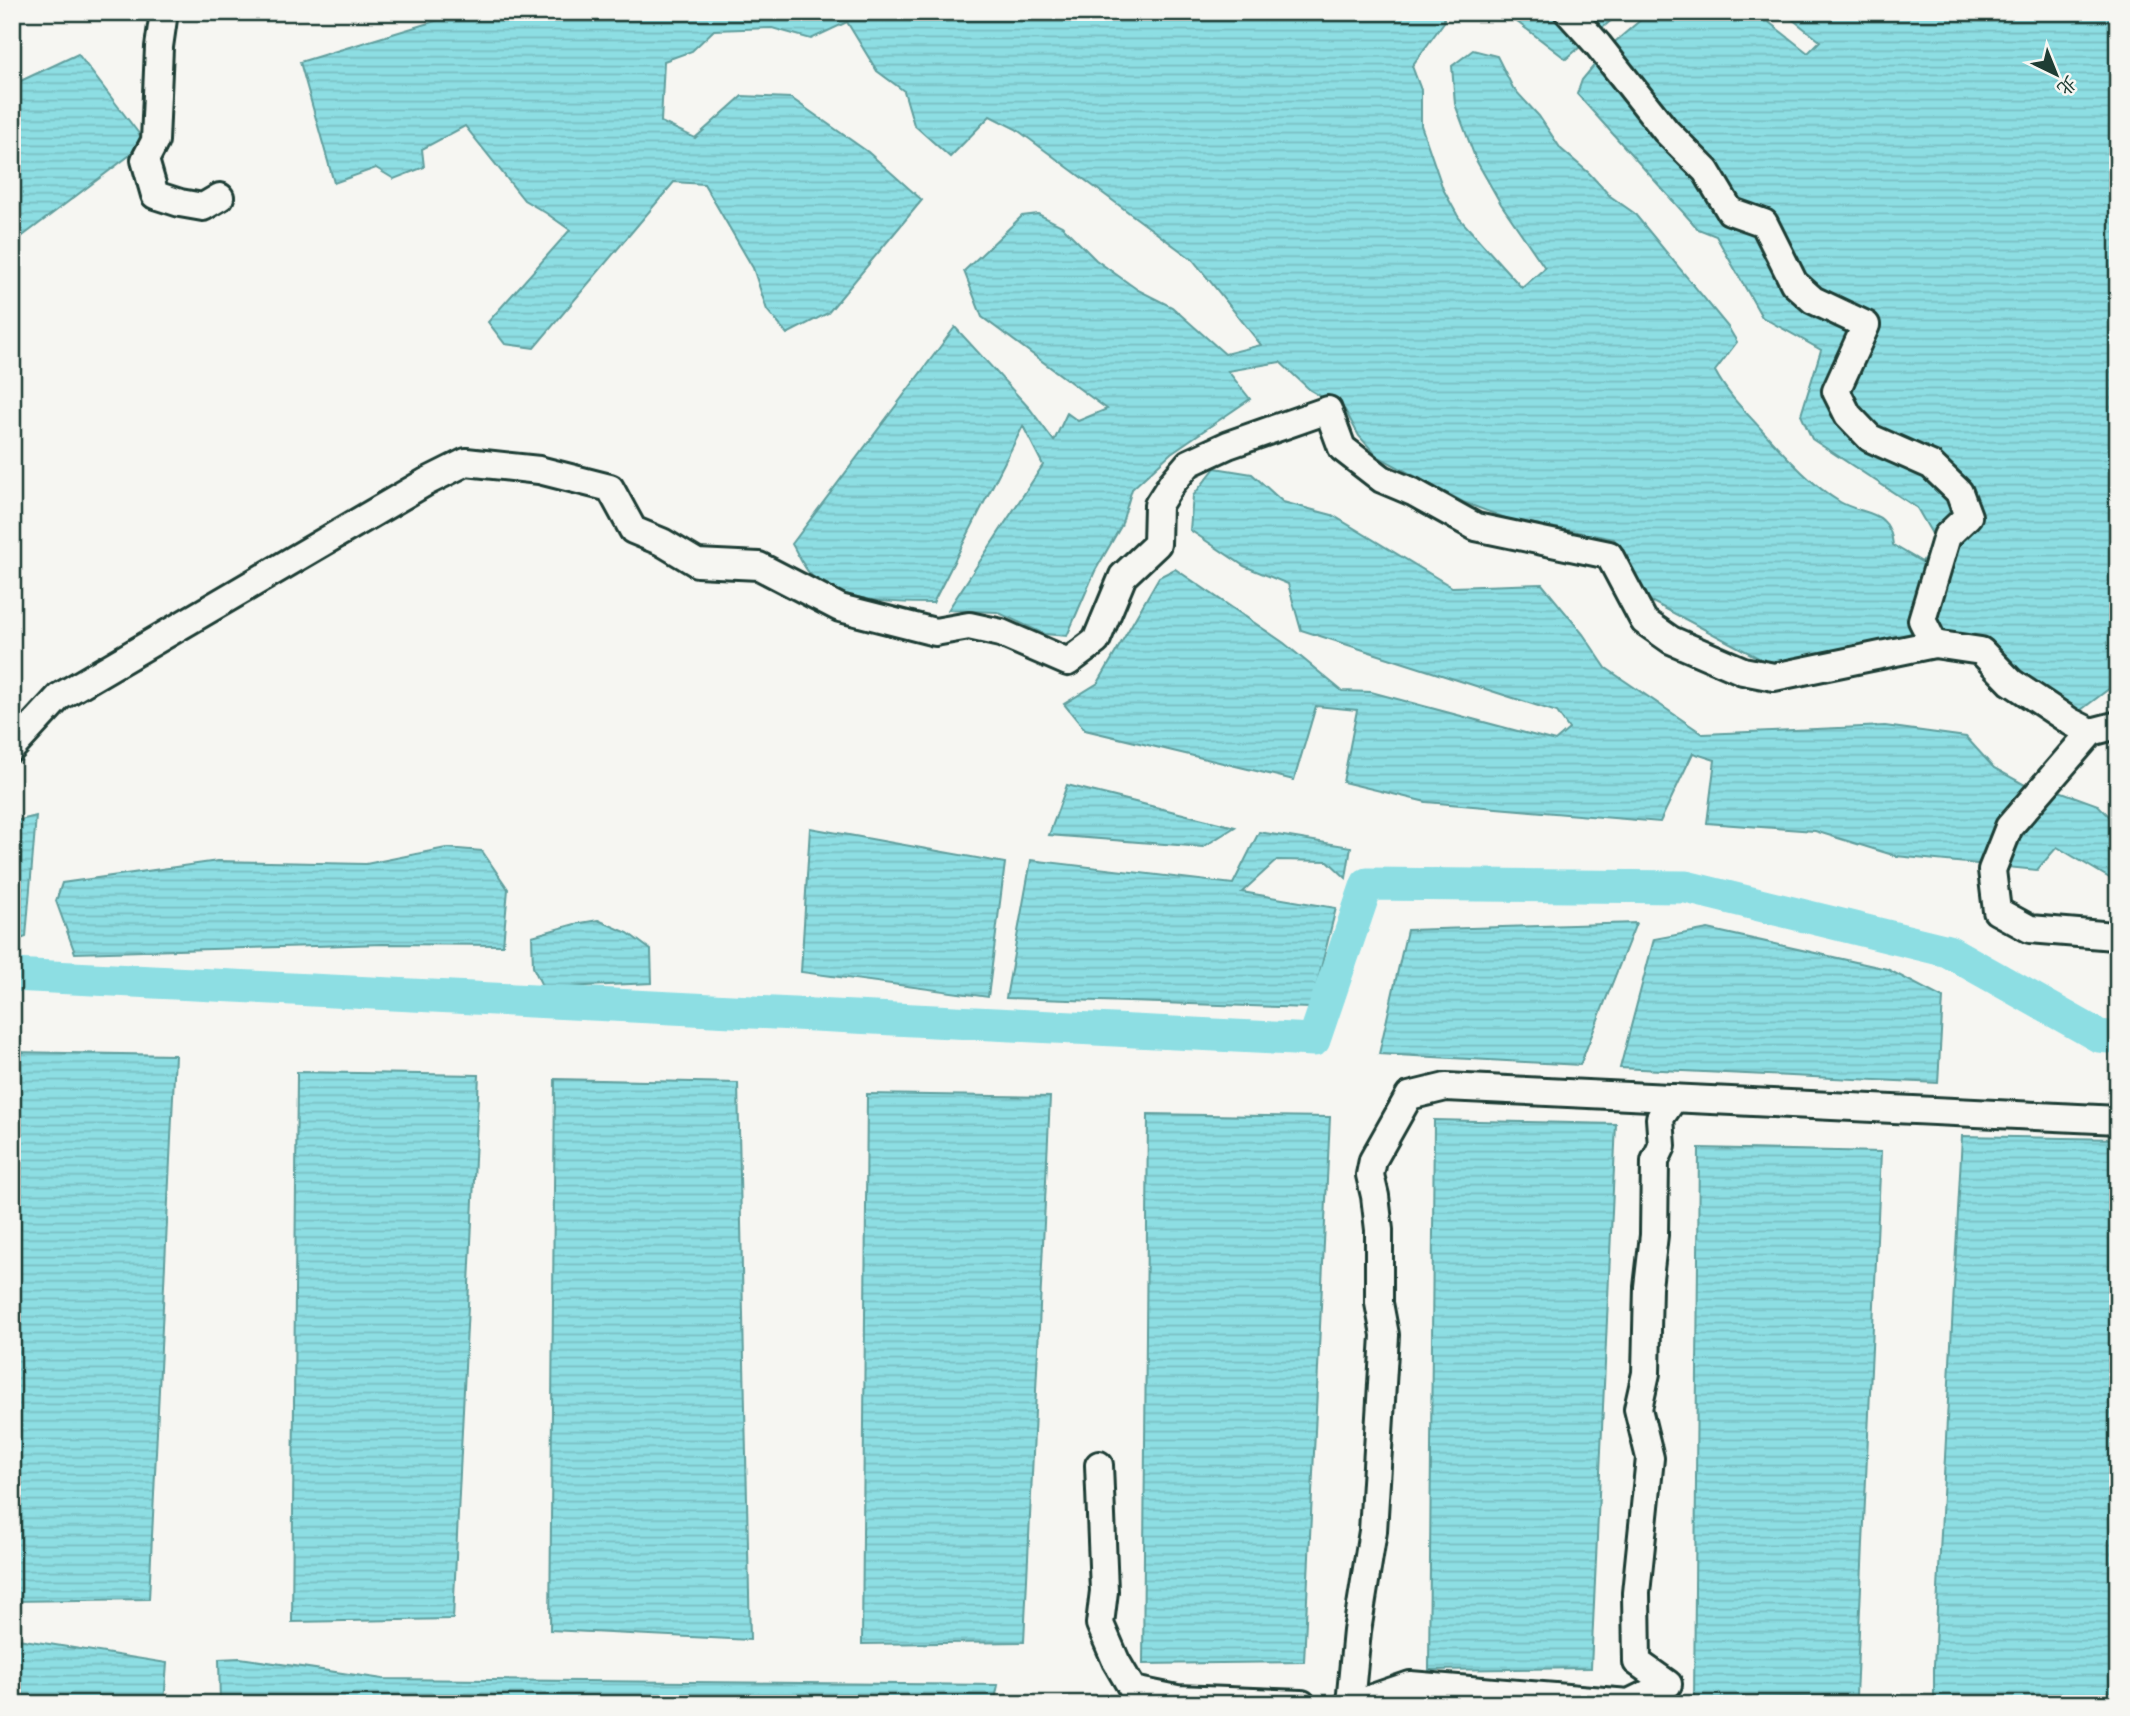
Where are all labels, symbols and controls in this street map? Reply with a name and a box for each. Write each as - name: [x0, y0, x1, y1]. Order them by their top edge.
- north arrow: [2022, 38, 2092, 108]
- text: 北: [2052, 71, 2082, 101]

